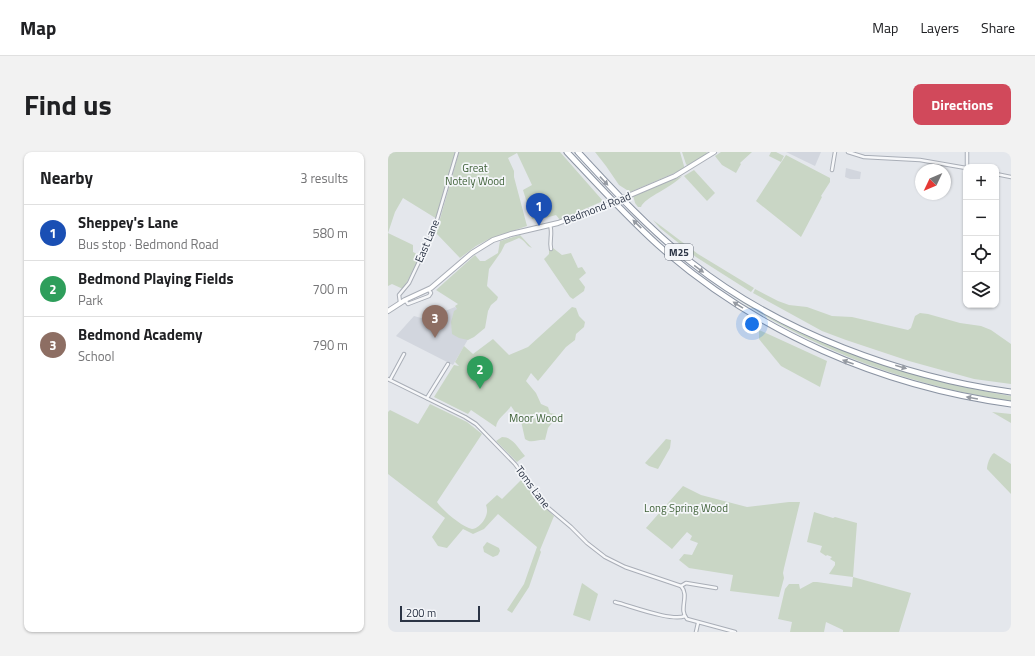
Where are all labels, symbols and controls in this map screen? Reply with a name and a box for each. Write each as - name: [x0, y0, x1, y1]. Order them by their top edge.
- text: Map: [20, 13, 56, 42]
- text: Map: [872, 17, 898, 38]
- text: Layers: [920, 17, 959, 38]
- text: Share: [981, 17, 1015, 38]
- text: Find us: [24, 83, 112, 126]
- button: Directions: [913, 84, 1011, 125]
- park label: Great Notely Wood: [445, 160, 505, 189]
- north arrow: [915, 164, 951, 200]
- map controls: [963, 164, 999, 308]
- button: +: [963, 164, 999, 200]
- text: Nearby: [40, 165, 93, 191]
- text: 3 results: [300, 168, 348, 188]
- one-way arrow: [599, 176, 608, 185]
- street label: Bedmond Road: [561, 188, 633, 228]
- pin: 1: [526, 193, 552, 226]
- button: −: [963, 200, 999, 236]
- text: Sheppey's Lane: [78, 211, 178, 234]
- street label: East Lane: [411, 217, 443, 265]
- one-way arrow: [632, 220, 642, 229]
- text: 1: [49, 223, 57, 243]
- text: 580 m: [312, 223, 348, 243]
- text: Bus stop · Bedmond Road: [78, 234, 219, 254]
- button: locate: [963, 236, 999, 272]
- road number: M25: [665, 244, 693, 260]
- one-way arrow: [694, 265, 705, 273]
- text: Bedmond Playing Fields: [78, 267, 234, 290]
- button: layers: [963, 272, 999, 308]
- text: 2: [49, 279, 57, 299]
- text: 700 m: [312, 279, 348, 299]
- text: Park: [78, 290, 103, 310]
- one-way arrow: [733, 301, 743, 309]
- pin: 3: [422, 305, 448, 338]
- your location: [742, 314, 762, 334]
- text: Bedmond Academy: [78, 323, 203, 346]
- text: 3: [49, 335, 57, 355]
- text: 790 m: [312, 335, 348, 355]
- text: School: [78, 346, 114, 366]
- pin: 2: [467, 356, 493, 389]
- one-way arrow: [841, 359, 853, 365]
- one-way arrow: [896, 364, 908, 370]
- one-way arrow: [966, 395, 979, 401]
- park label: Moor Wood: [509, 410, 563, 426]
- street label: Toms Lane: [512, 462, 555, 512]
- park label: Long Spring Wood: [644, 500, 728, 516]
- scale bar: [400, 604, 480, 623]
- text: 200 m: [406, 605, 436, 621]

